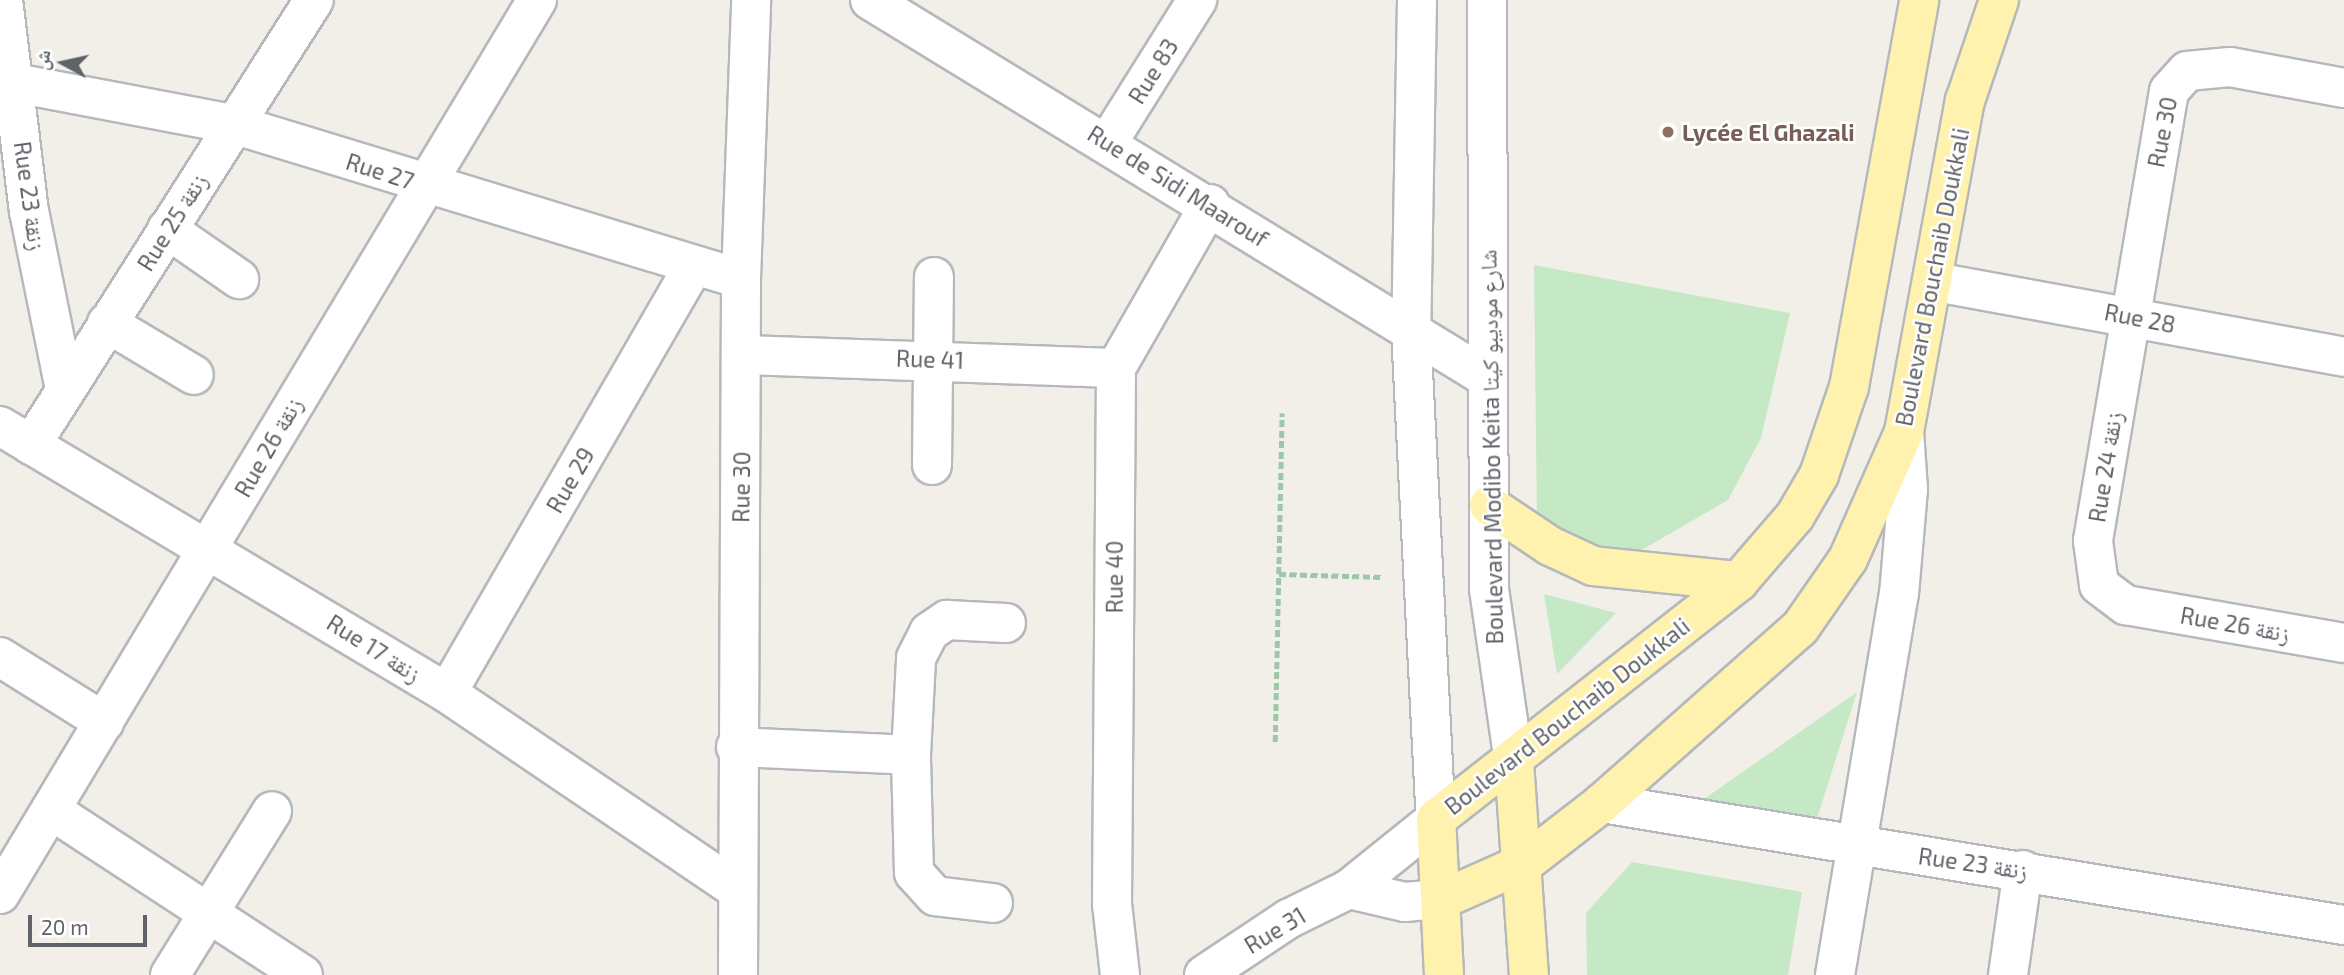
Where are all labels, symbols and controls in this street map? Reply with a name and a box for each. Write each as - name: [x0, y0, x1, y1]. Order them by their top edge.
- north arrow: [28, 28, 98, 98]
- street label: Rue 83: [1122, 33, 1184, 109]
- text: ش: [29, 48, 54, 72]
- street label: Rue 30: [2142, 94, 2182, 170]
- place label: Lycée El Ghazali: [1682, 118, 1855, 146]
- street label: Rue de Sidi Maarouf: [1083, 119, 1273, 253]
- marker: Lycée El Ghazali: [1660, 124, 1676, 140]
- street label: Boulevard Bouchaib Doukkali: [1890, 126, 1974, 428]
- street label: Rue 23 زنقة: [9, 140, 51, 252]
- street label: Rue 27: [343, 147, 417, 195]
- street label: Rue 25 زنقة: [131, 168, 213, 276]
- street label: Boulevard Modibo Keita شارع موديبو كيتا: [1474, 249, 1508, 645]
- street label: Rue 28: [2102, 298, 2178, 338]
- street label: Rue 41: [895, 344, 965, 374]
- street label: Rue 26 زنقة: [228, 392, 308, 502]
- street label: Rue 24 زنقة: [2083, 410, 2127, 524]
- street label: Rue 29: [540, 442, 600, 518]
- street label: Rue 30: [727, 451, 755, 523]
- street label: Rue 40: [1100, 541, 1128, 613]
- street label: Rue 26 زنقة: [2178, 601, 2292, 647]
- street label: Rue 17 زنقة: [322, 608, 426, 688]
- street label: Boulevard Bouchaib Doukkali: [1439, 612, 1695, 820]
- street label: Rue 23 زنقة: [1917, 842, 2029, 884]
- street label: Rue 31: [1239, 901, 1311, 959]
- scale bar: [32, 902, 150, 946]
- text: 20 m: [41, 914, 89, 939]

